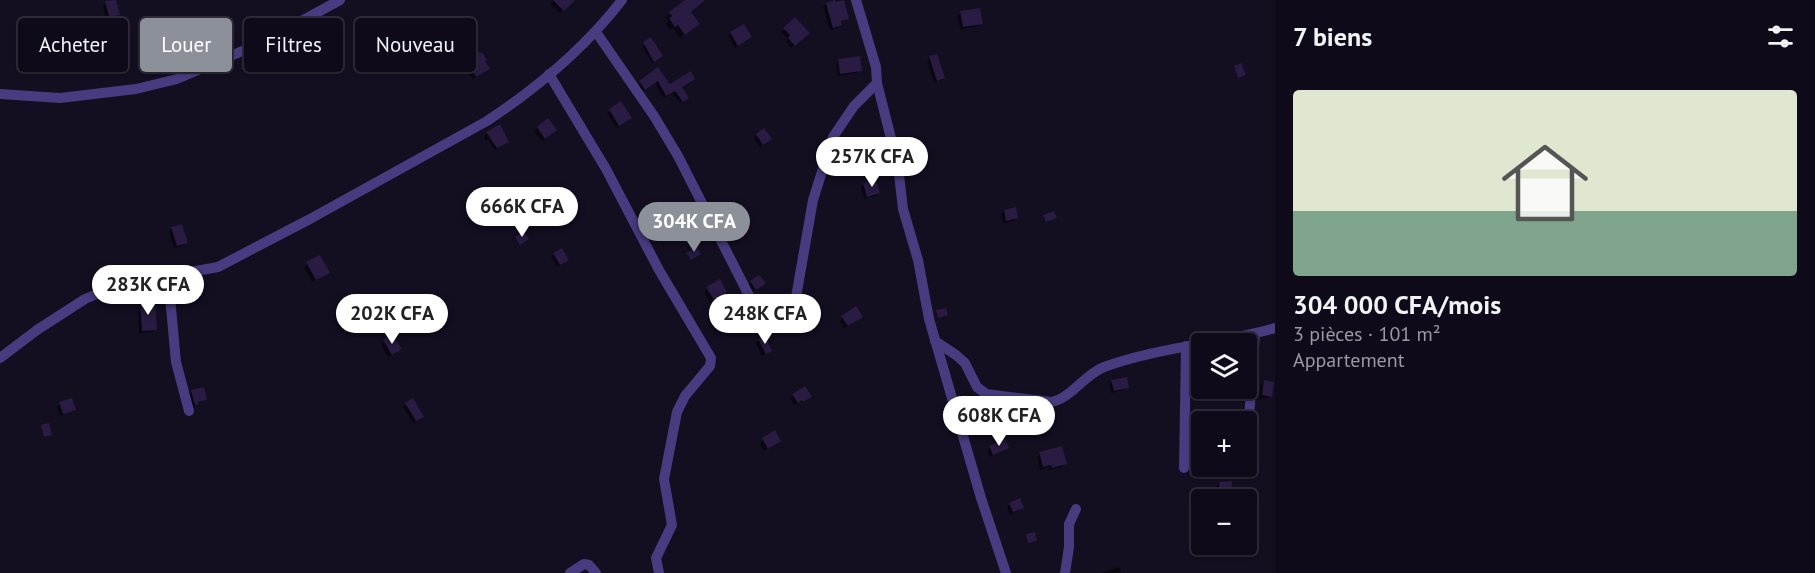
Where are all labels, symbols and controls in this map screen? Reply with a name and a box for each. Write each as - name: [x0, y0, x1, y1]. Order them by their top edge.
- chip: Acheter: [18, 18, 128, 72]
- chip: Louer: [140, 18, 232, 72]
- chip: Filtres: [244, 18, 343, 72]
- chip: Nouveau: [355, 18, 476, 72]
- text: 7 biens: [1293, 20, 1372, 53]
- icon: filters: [1764, 20, 1797, 53]
- icon: home: [1491, 129, 1599, 237]
- pin: 257K CFA: [810, 137, 934, 188]
- text: 257K CFA: [830, 143, 914, 169]
- pin: 666K CFA: [460, 187, 584, 238]
- text: 666K CFA: [480, 193, 564, 219]
- pin: 304K CFA: [632, 202, 756, 253]
- text: 304K CFA: [652, 208, 736, 234]
- pin: 283K CFA: [86, 265, 210, 316]
- text: 283K CFA: [106, 271, 190, 297]
- text: 304 000 CFA/mois: [1293, 288, 1501, 321]
- pin: 202K CFA: [330, 294, 454, 345]
- pin: 248K CFA: [703, 294, 827, 345]
- text: 202K CFA: [350, 300, 434, 326]
- text: 248K CFA: [723, 300, 807, 326]
- text: 3 pièces · 101 m²: [1293, 321, 1441, 347]
- map controls: [1191, 333, 1257, 555]
- button: layers: [1191, 333, 1257, 399]
- text: Appartement: [1293, 347, 1405, 373]
- pin: 608K CFA: [937, 396, 1061, 447]
- text: 608K CFA: [957, 402, 1041, 428]
- button: +: [1191, 411, 1257, 477]
- button: −: [1191, 489, 1257, 555]

